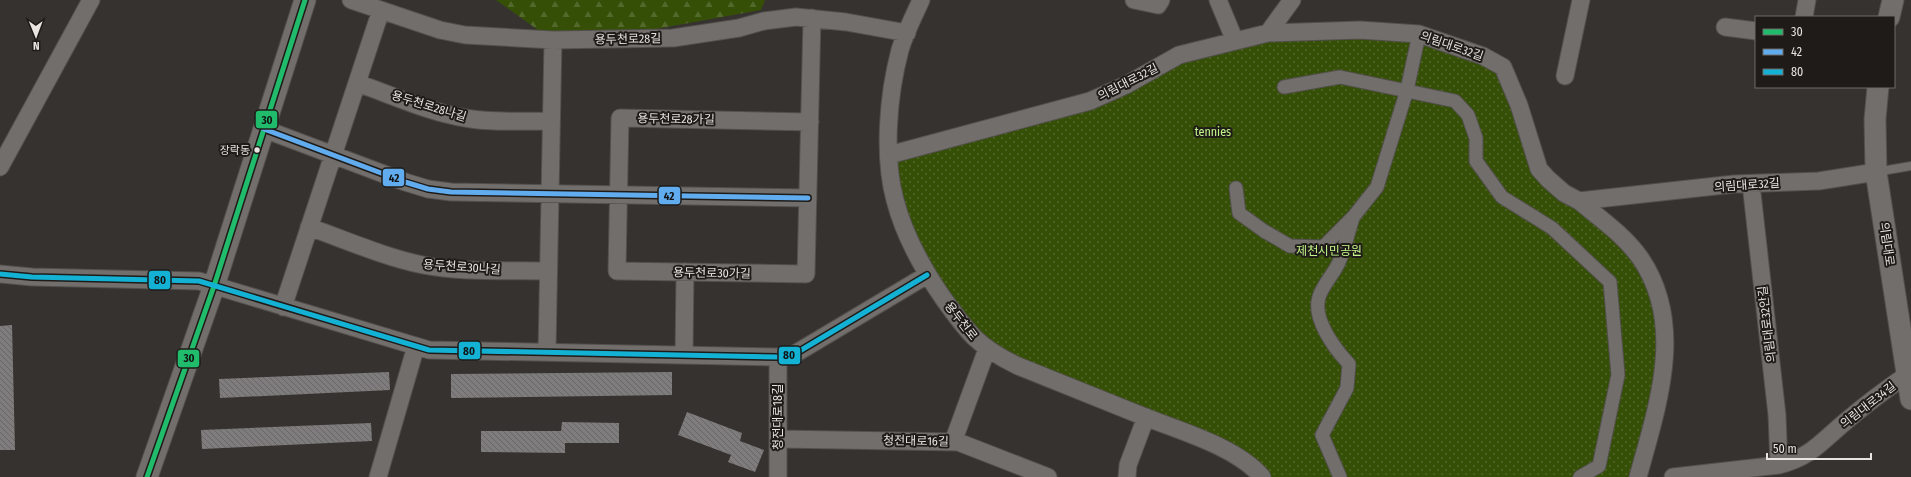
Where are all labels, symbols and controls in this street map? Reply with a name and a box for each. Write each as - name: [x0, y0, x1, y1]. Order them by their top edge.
- north arrow: [16, 16, 56, 56]
- legend: [1755, 16, 1895, 88]
- text: 30: [1791, 25, 1803, 39]
- street label: 의림대로32길: [1419, 29, 1485, 63]
- street label: 용두천로28길: [595, 31, 661, 47]
- text: N: [33, 39, 40, 52]
- text: 42: [1791, 45, 1802, 59]
- street label: 의림대로32길: [1096, 61, 1160, 103]
- text: 80: [1791, 65, 1803, 79]
- street label: 용두천로28나길: [390, 88, 468, 124]
- line badge: 30: [255, 110, 278, 129]
- street label: 용두천로28가길: [637, 111, 715, 127]
- text: 30: [260, 114, 273, 127]
- park label: tennies: [1195, 125, 1231, 139]
- place label: 장락동: [220, 144, 250, 157]
- marker: 장락동: [252, 145, 262, 155]
- line badge: 42: [382, 168, 405, 187]
- text: 42: [389, 172, 399, 185]
- street label: 의림대로32길: [1714, 176, 1780, 194]
- line badge: 42: [658, 186, 681, 205]
- text: 42: [664, 190, 674, 203]
- street label: 의림대로: [1877, 221, 1897, 267]
- park label: 제천시민공원: [1296, 244, 1362, 258]
- street label: 용두천로30나길: [423, 257, 501, 277]
- street label: 용두천로30가길: [673, 265, 751, 281]
- line badge: 80: [148, 270, 171, 290]
- text: 80: [154, 274, 166, 287]
- street label: 의림대로32안길: [1755, 285, 1779, 363]
- street label: 용두천로: [942, 299, 980, 343]
- line badge: 80: [458, 341, 481, 360]
- text: 80: [463, 345, 475, 358]
- line badge: 80: [778, 346, 801, 365]
- line badge: 30: [177, 349, 200, 368]
- text: 80: [783, 349, 795, 362]
- text: 30: [182, 352, 195, 365]
- street label: 의림대로34길: [1838, 379, 1898, 431]
- street label: 청전대로18길: [771, 384, 785, 450]
- street label: 청전대로16길: [883, 433, 949, 449]
- scale bar: [1767, 435, 1871, 461]
- text: 50 m: [1773, 442, 1797, 456]

